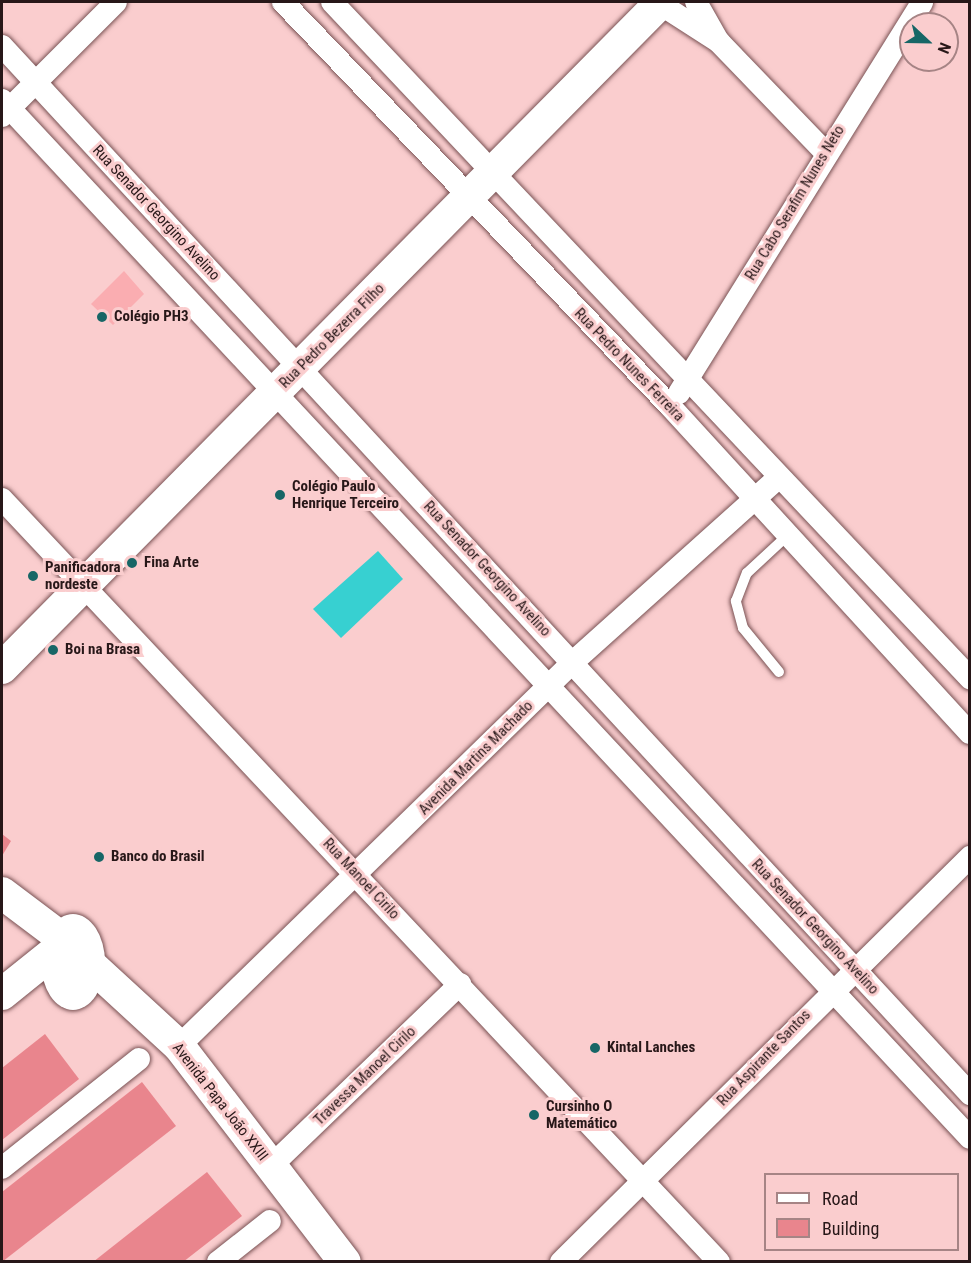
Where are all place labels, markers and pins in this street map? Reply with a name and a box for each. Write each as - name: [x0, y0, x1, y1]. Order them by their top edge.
- place label: Colégio PH3: [114, 308, 189, 326]
- marker: Colégio PH3: [95, 310, 109, 324]
- place label: Colégio Paulo Henrique Terceiro: [292, 477, 399, 512]
- marker: Colégio Paulo Henrique Terceiro: [273, 488, 287, 502]
- place label: Fina Arte: [144, 554, 199, 572]
- marker: Fina Arte: [125, 556, 139, 570]
- place label: Panificadora nordeste: [45, 558, 121, 593]
- marker: Panificadora nordeste: [26, 569, 40, 583]
- place label: Boi na Brasa: [65, 641, 140, 659]
- marker: Boi na Brasa: [46, 643, 60, 657]
- place label: Banco do Brasil: [111, 848, 205, 866]
- marker: Banco do Brasil: [92, 850, 106, 864]
- place label: Kintal Lanches: [607, 1039, 695, 1057]
- marker: Kintal Lanches: [588, 1041, 602, 1055]
- place label: Cursinho O Matemático: [546, 1097, 617, 1132]
- marker: Cursinho O Matemático: [527, 1108, 541, 1122]

